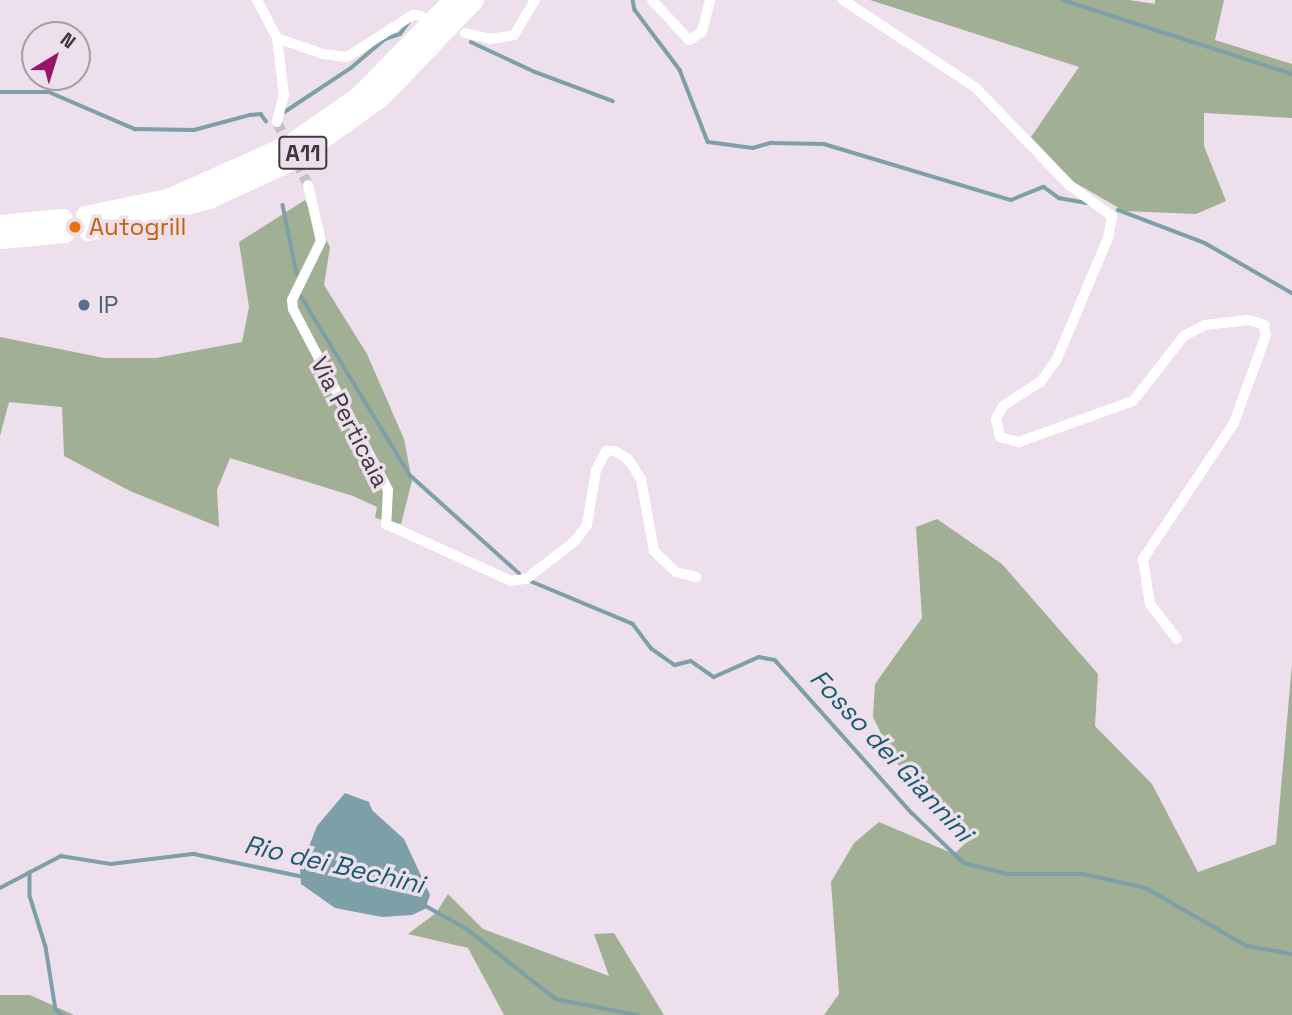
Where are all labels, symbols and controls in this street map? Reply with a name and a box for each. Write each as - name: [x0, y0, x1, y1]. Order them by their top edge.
- north arrow: [21, 21, 91, 91]
- text: N: [55, 27, 81, 54]
- road number: A11: [277, 134, 329, 172]
- place label: Autogrill: [89, 213, 186, 241]
- marker: Autogrill: [67, 219, 83, 235]
- place label: IP: [98, 291, 118, 319]
- marker: IP: [76, 297, 92, 313]
- street label: Via Perticaia: [305, 352, 395, 492]
- water label: Fosso dei Giannini: [803, 663, 979, 849]
- water label: Rio dei Bechini: [241, 829, 427, 901]

